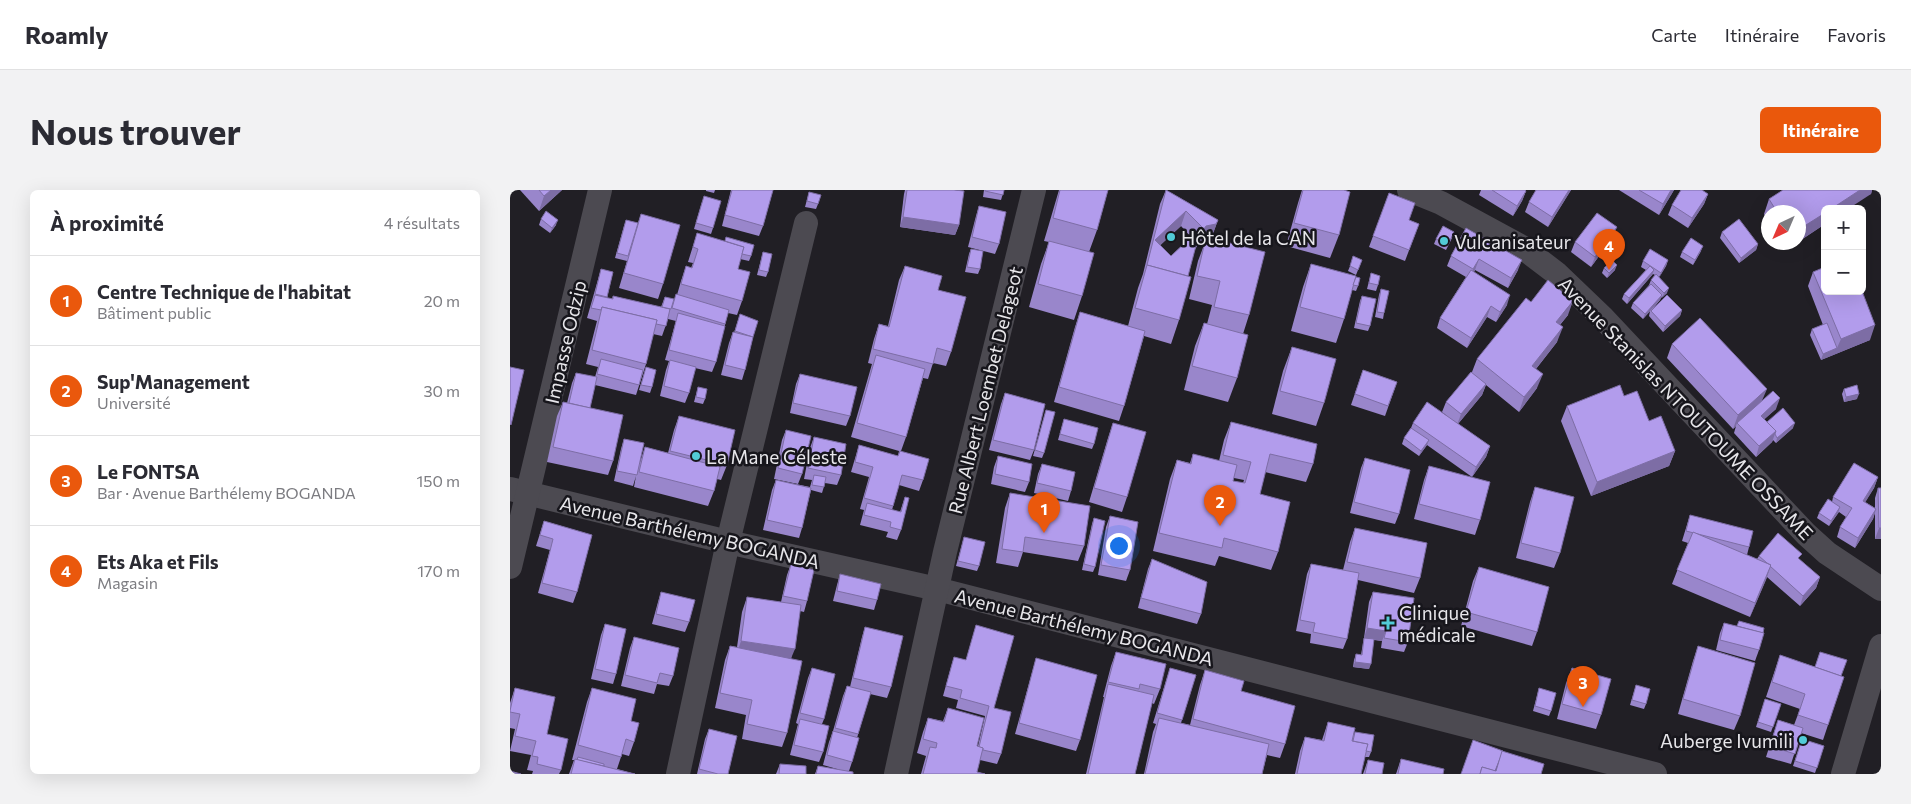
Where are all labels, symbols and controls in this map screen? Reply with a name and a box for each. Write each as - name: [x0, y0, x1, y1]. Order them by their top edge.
- text: Roamly: [25, 20, 108, 49]
- text: Carte: [1651, 24, 1697, 46]
- text: Itinéraire: [1725, 24, 1799, 46]
- text: Favoris: [1827, 24, 1886, 46]
- button: Itinéraire: [1760, 107, 1881, 153]
- text: Nous trouver: [30, 109, 241, 152]
- north arrow: [1761, 205, 1806, 250]
- map controls: [1821, 205, 1866, 295]
- button: +: [1821, 205, 1866, 250]
- text: À proximité: [50, 210, 164, 235]
- text: 4 résultats: [384, 213, 460, 232]
- place label: Hôtel de la CAN: [1181, 226, 1316, 249]
- pin: 4: [1593, 229, 1625, 270]
- place label: Vulcanisateur: [1454, 230, 1572, 253]
- marker: Hôtel de la CAN: [1165, 231, 1177, 243]
- marker: Vulcanisateur: [1438, 235, 1450, 247]
- button: −: [1821, 250, 1866, 295]
- street label: Rue Albert Loembet Delageot: [943, 264, 1027, 516]
- street label: Avenue Stanislas NTOUTOUME OSSAME: [1554, 272, 1818, 544]
- street label: Impasse Odzip: [540, 278, 590, 406]
- text: Centre Technique de l'habitat: [97, 280, 351, 303]
- text: 1: [62, 291, 70, 310]
- text: 20 m: [424, 291, 460, 310]
- text: Bâtiment public: [97, 303, 211, 322]
- text: Sup'Management: [97, 370, 250, 393]
- text: 2: [61, 381, 71, 400]
- text: 30 m: [423, 381, 460, 400]
- text: Université: [97, 393, 171, 412]
- place label: La Mane Céleste: [706, 445, 847, 468]
- marker: La Mane Céleste: [690, 450, 702, 462]
- text: Le FONTSA: [97, 460, 200, 483]
- text: 3: [61, 471, 71, 490]
- text: 150 m: [417, 471, 460, 490]
- text: Bar · Avenue Barthélemy BOGANDA: [97, 483, 356, 502]
- pin: 2: [1204, 485, 1236, 526]
- street label: Avenue Barthélemy BOGANDA: [558, 491, 822, 573]
- pin: 1: [1028, 492, 1060, 533]
- your location: [1106, 533, 1132, 559]
- text: Ets Aka et Fils: [97, 550, 219, 573]
- text: 4: [61, 561, 71, 580]
- text: 170 m: [417, 561, 460, 580]
- text: Magasin: [97, 573, 158, 592]
- street label: Avenue Barthélemy BOGANDA: [952, 584, 1216, 670]
- place label: Clinique médicale: [1399, 601, 1476, 646]
- marker: Clinique médicale: [1381, 616, 1395, 630]
- pin: 3: [1567, 666, 1599, 707]
- place label: Auberge Ivumili: [1660, 729, 1793, 752]
- marker: Auberge Ivumili: [1797, 734, 1809, 746]

